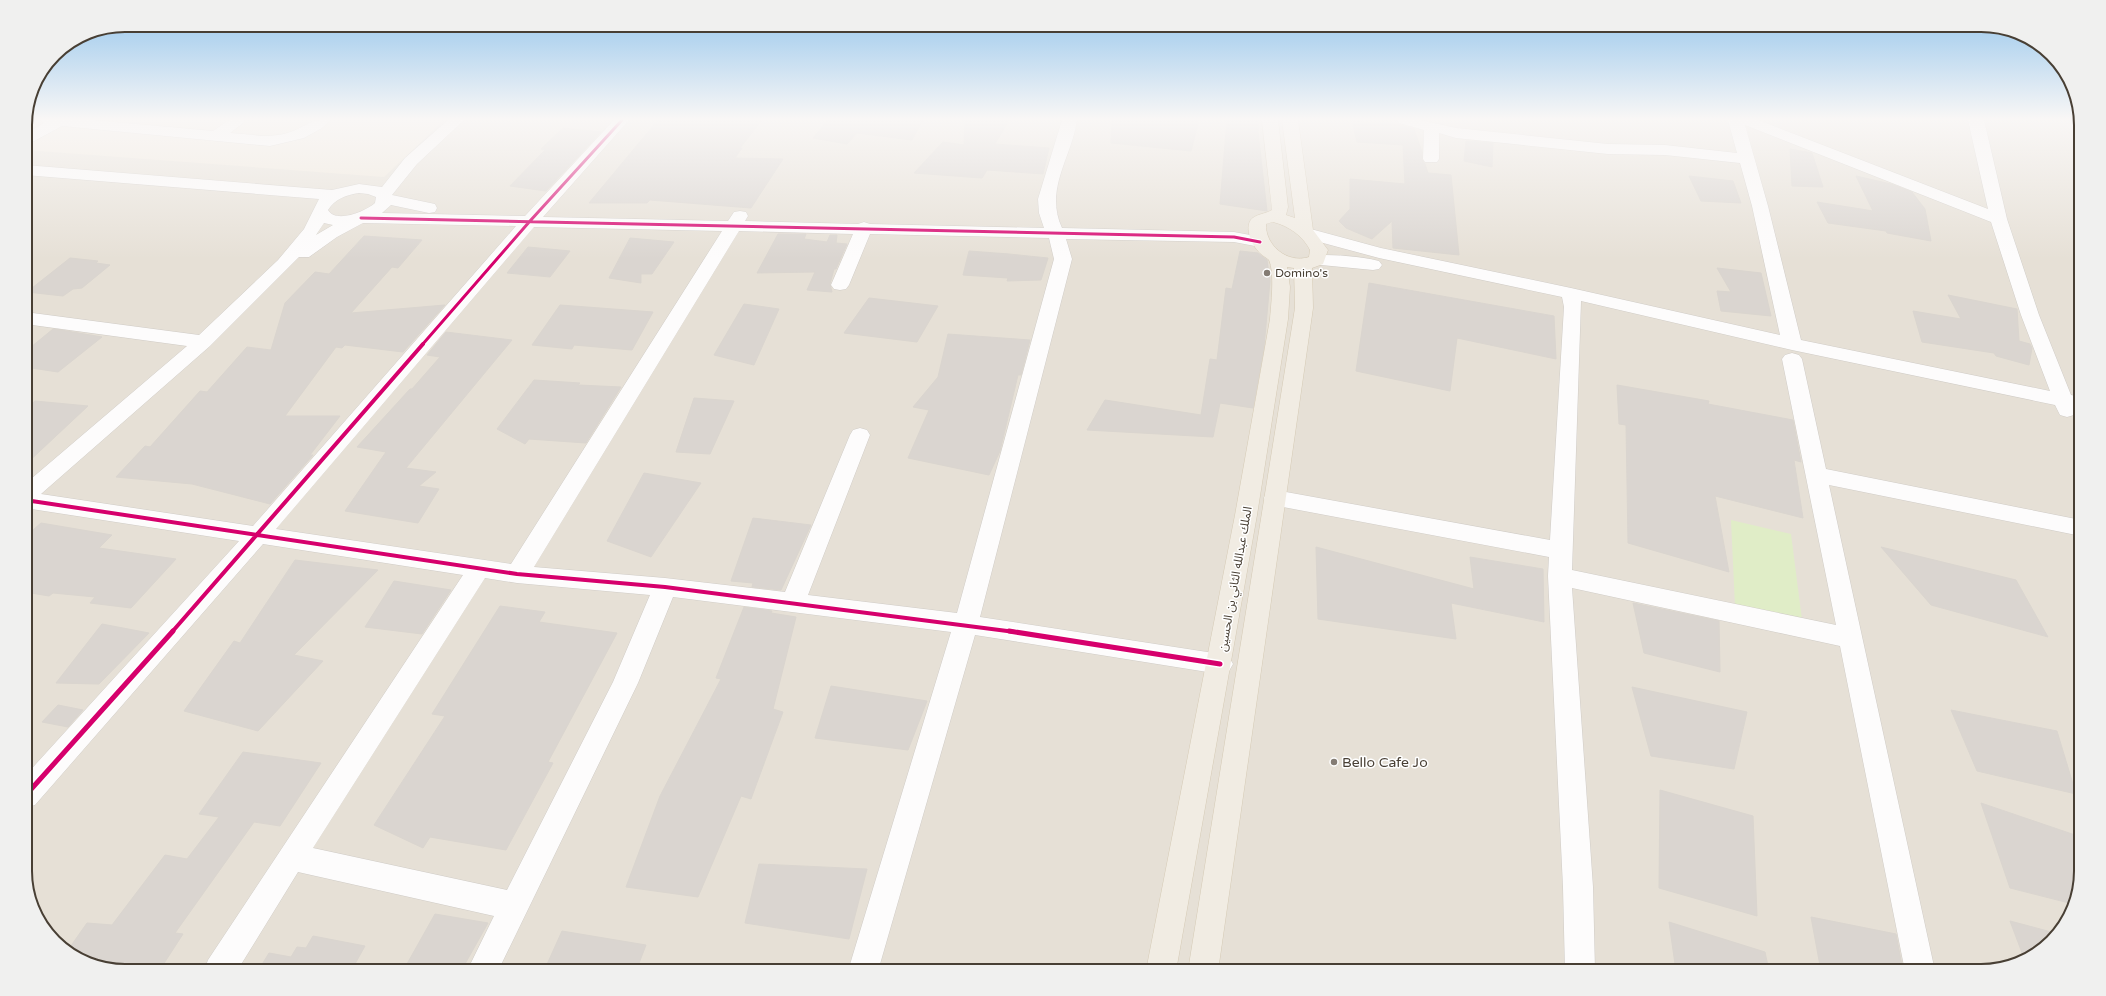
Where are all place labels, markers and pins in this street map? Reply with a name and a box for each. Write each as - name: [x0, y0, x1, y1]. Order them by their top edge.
- place label: Domino's: [1275, 266, 1328, 280]
- marker: Domino's: [1262, 268, 1272, 278]
- place label: Bello Cafe Jo: [1342, 754, 1428, 771]
- marker: Bello Cafe Jo: [1329, 757, 1339, 767]

